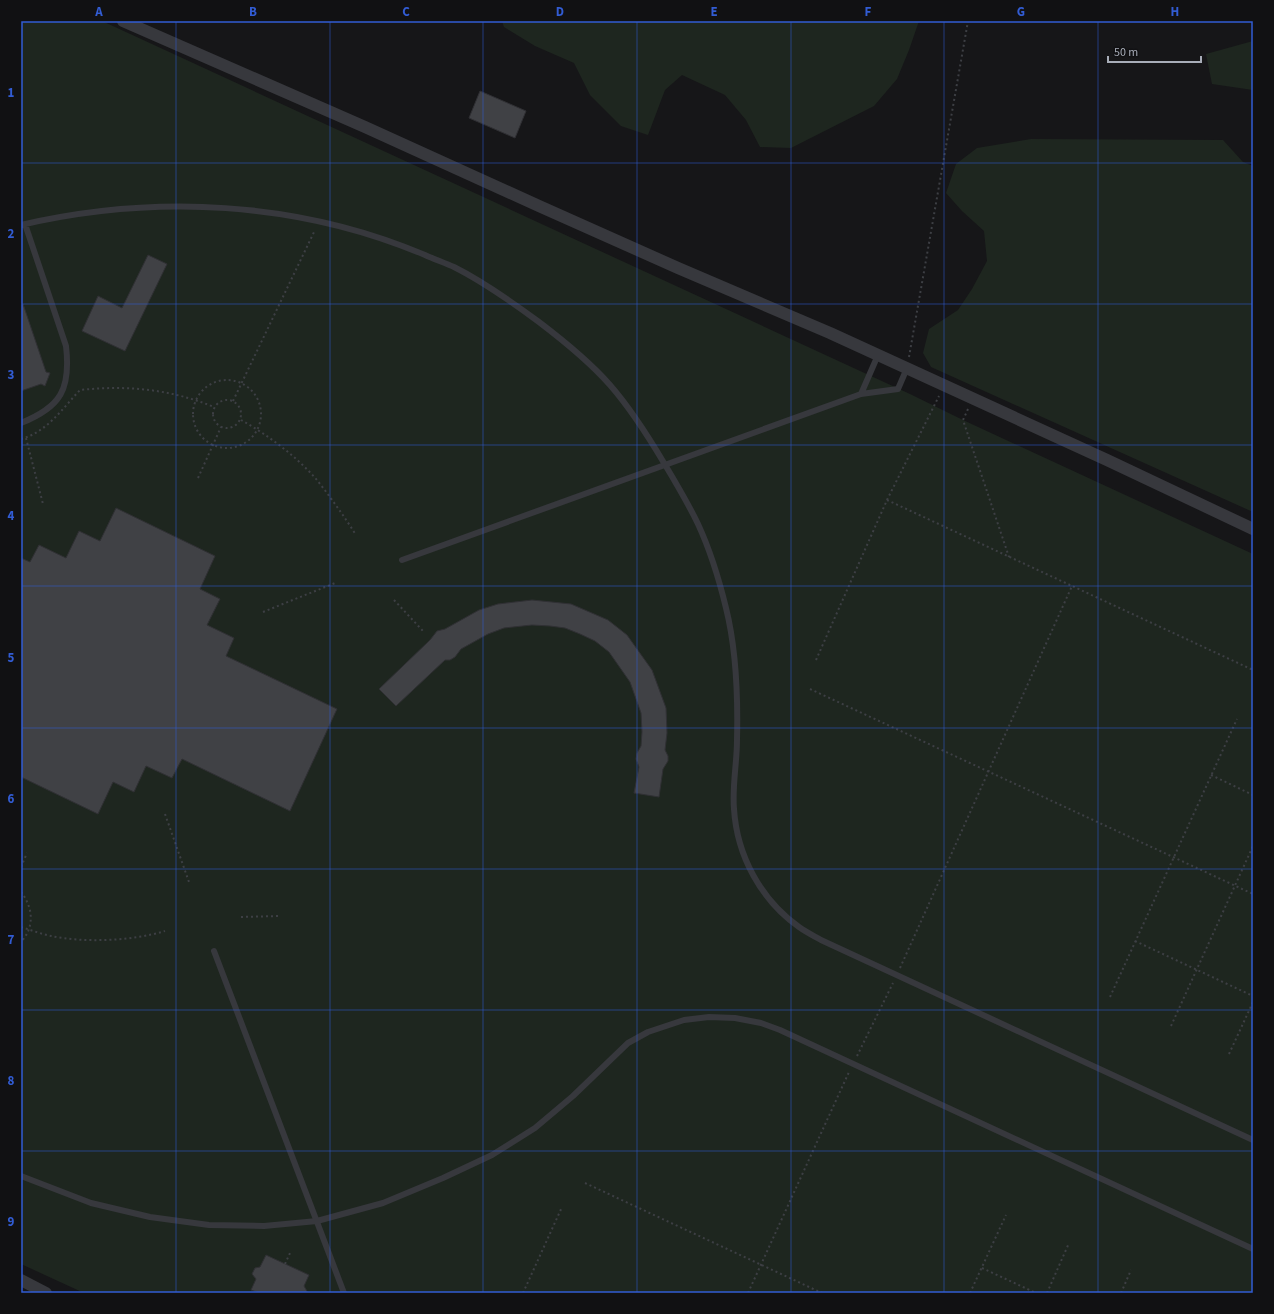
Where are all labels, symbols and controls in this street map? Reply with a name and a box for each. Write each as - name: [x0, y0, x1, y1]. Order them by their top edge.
- text: A: [94, 3, 103, 21]
- text: B: [249, 3, 257, 21]
- text: C: [402, 3, 410, 21]
- text: D: [556, 3, 564, 21]
- text: E: [710, 3, 718, 21]
- text: F: [865, 3, 872, 21]
- text: G: [1017, 3, 1025, 21]
- text: H: [1171, 3, 1179, 21]
- scale bar: [1108, 38, 1201, 64]
- text: 50 m: [1114, 44, 1138, 61]
- text: 1: [8, 84, 15, 102]
- text: 2: [8, 225, 15, 243]
- text: 3: [8, 366, 15, 384]
- text: 4: [8, 507, 15, 525]
- text: 5: [8, 649, 15, 667]
- text: 6: [8, 790, 15, 808]
- text: 7: [8, 931, 15, 949]
- text: 8: [8, 1072, 15, 1090]
- text: 9: [8, 1213, 15, 1231]

